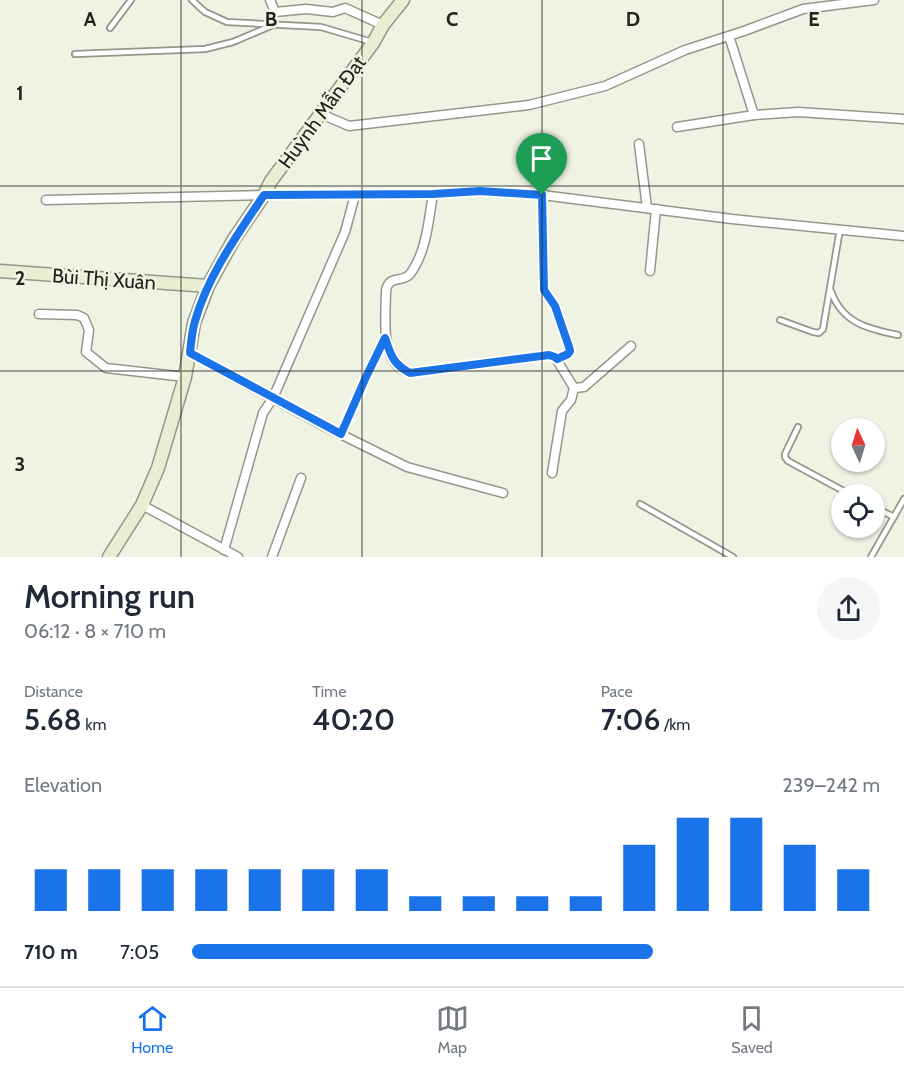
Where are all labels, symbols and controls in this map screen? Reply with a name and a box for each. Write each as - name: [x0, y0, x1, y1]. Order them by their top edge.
- text: A: [84, 7, 97, 31]
- text: B: [265, 7, 277, 31]
- text: C: [446, 7, 458, 31]
- text: D: [626, 7, 640, 31]
- text: E: [808, 7, 820, 31]
- street label: Huỳnh Mẫn Đạt: [273, 51, 371, 173]
- text: 1: [16, 81, 24, 105]
- pin: [516, 133, 567, 195]
- icon: arrive: [525, 142, 558, 175]
- street label: Bùi Thị Xuân: [51, 263, 157, 295]
- text: 2: [15, 266, 25, 290]
- north arrow: [831, 418, 885, 472]
- map controls: [831, 418, 885, 538]
- text: 3: [15, 452, 25, 476]
- button: locate: [831, 484, 885, 538]
- text: Morning run: [24, 576, 195, 616]
- button: share: [817, 577, 880, 640]
- text: 06:12 · 8 × 710 m: [24, 619, 166, 643]
- text: Distance: [24, 682, 83, 701]
- text: Time: [312, 682, 346, 701]
- text: Pace: [601, 682, 633, 701]
- text: 5.68: [24, 701, 82, 738]
- text: 40:20: [312, 701, 395, 738]
- text: 7:06: [601, 701, 660, 738]
- text: km: [82, 715, 107, 734]
- text: /km: [660, 715, 690, 734]
- text: Elevation: [24, 773, 102, 797]
- text: 239–242 m: [782, 773, 880, 797]
- text: 710 m: [24, 940, 78, 964]
- text: 7:05: [120, 940, 159, 964]
- tab: Home: [131, 1002, 173, 1057]
- tab: Map: [436, 1002, 469, 1057]
- tab: Saved: [731, 1002, 773, 1057]

